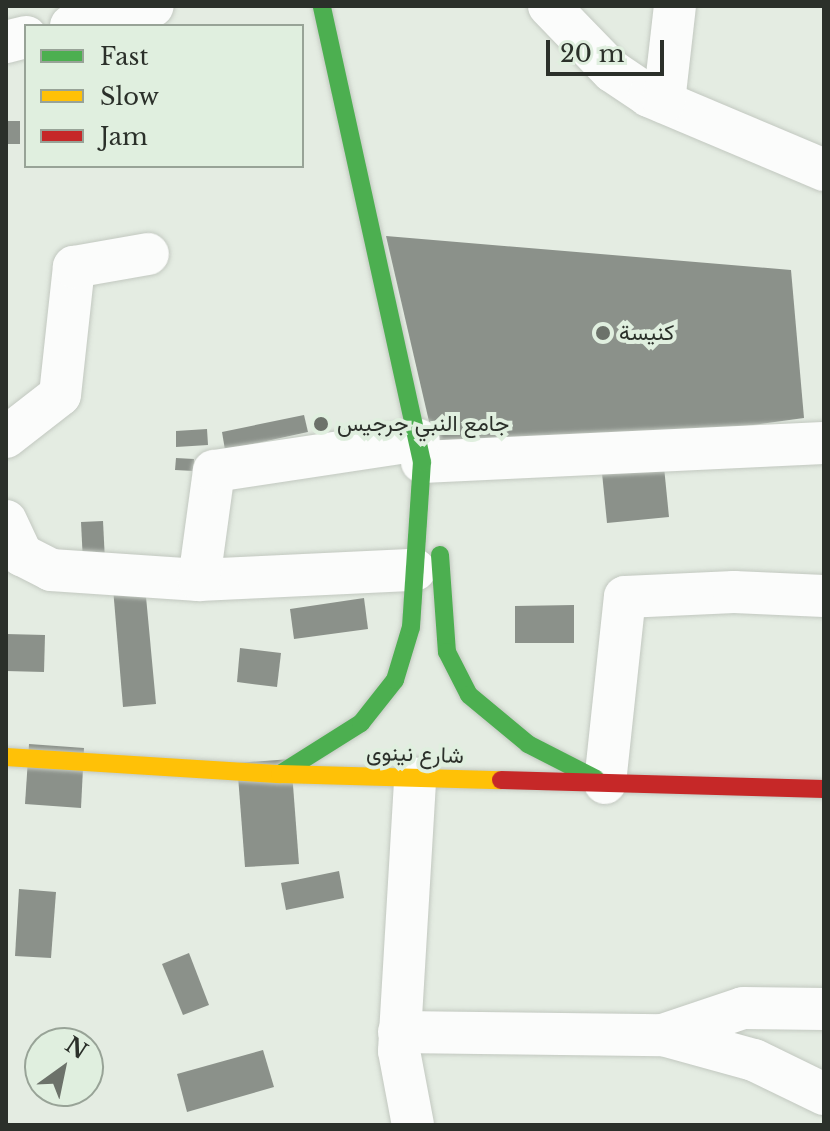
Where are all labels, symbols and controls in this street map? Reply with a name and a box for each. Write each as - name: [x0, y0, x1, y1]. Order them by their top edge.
- legend: [24, 24, 304, 168]
- scale bar: [550, 24, 668, 74]
- text: 20 m: [560, 39, 625, 68]
- text: Fast: [100, 42, 148, 71]
- text: Slow: [100, 82, 159, 111]
- text: Jam: [100, 122, 148, 151]
- place label: كنيسة: [619, 320, 674, 346]
- marker: كنيسة: [594, 324, 612, 342]
- place label: جامع النبي جرجيس: [337, 411, 509, 437]
- marker: جامع النبي جرجيس: [312, 415, 330, 433]
- street label: شارع نينوى: [366, 739, 464, 769]
- north arrow: [24, 1027, 104, 1107]
- text: N: [60, 1031, 92, 1065]

